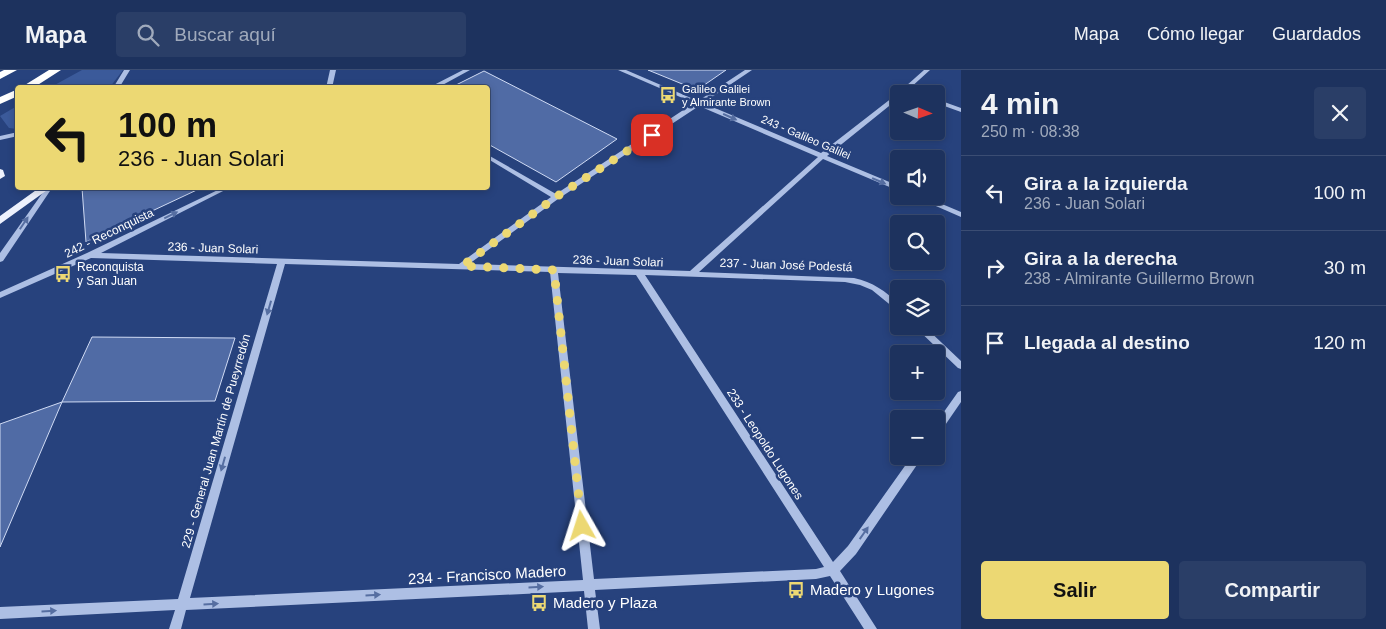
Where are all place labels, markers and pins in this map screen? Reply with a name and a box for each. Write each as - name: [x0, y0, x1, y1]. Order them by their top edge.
- place label: Galileo Galilei y Almirante Brown: [682, 83, 771, 108]
- bus stop icon: Galileo Galilei y Almirante Brown: [658, 85, 678, 105]
- pin: [631, 114, 673, 156]
- place label: Reconquista y San Juan: [77, 260, 144, 288]
- bus stop icon: Reconquista y San Juan: [53, 264, 73, 284]
- bus stop icon: Madero y Lugones: [786, 580, 806, 600]
- place label: Madero y Lugones: [810, 581, 934, 598]
- bus stop icon: Madero y Plaza: [529, 593, 549, 613]
- place label: Madero y Plaza: [553, 594, 658, 611]

